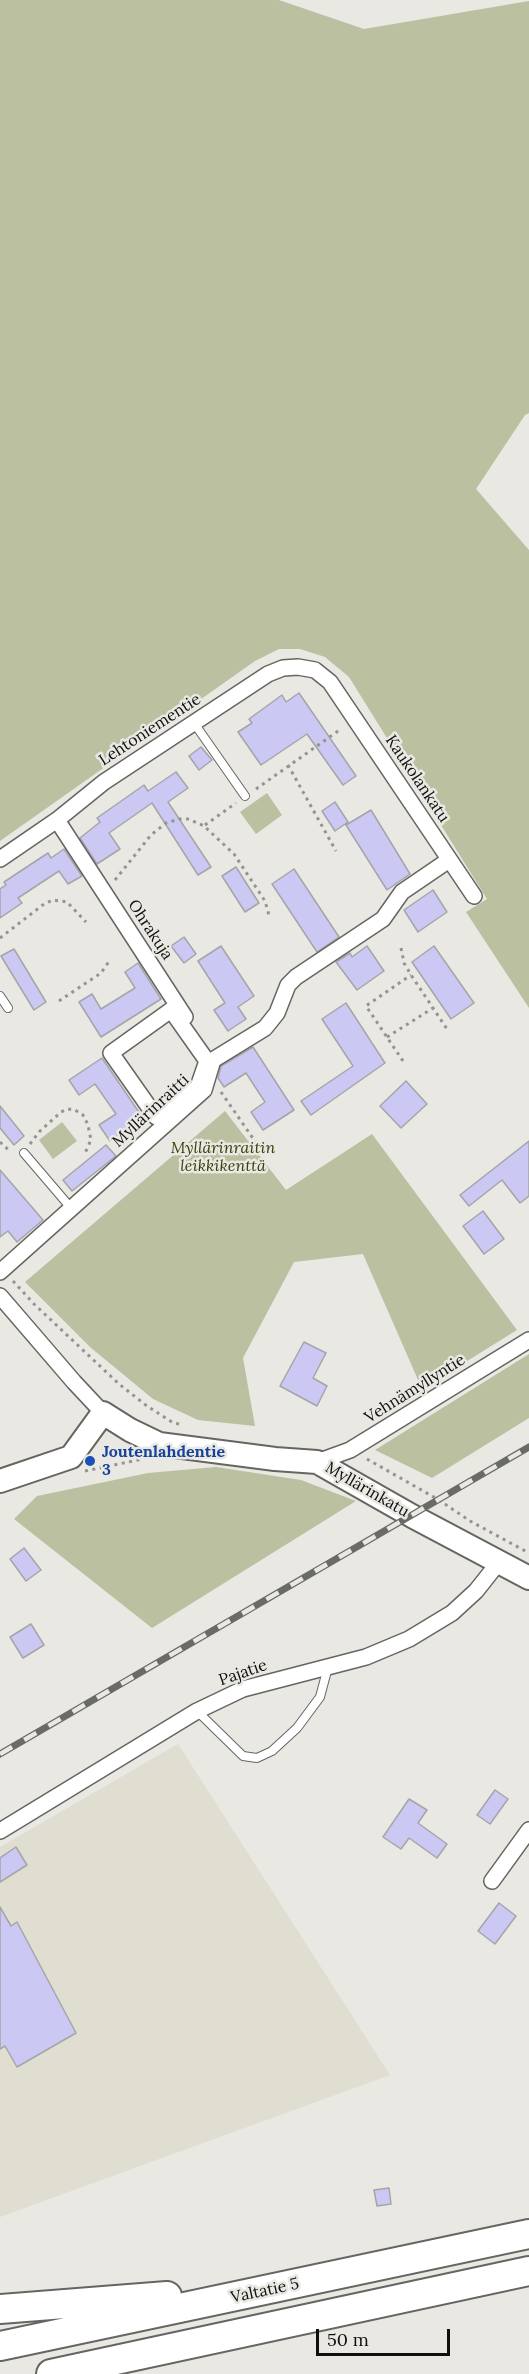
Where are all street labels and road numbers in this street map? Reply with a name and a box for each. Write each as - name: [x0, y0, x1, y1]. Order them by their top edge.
- street label: Lehtoniementie: [95, 690, 205, 770]
- street label: Kaukolankatu: [381, 732, 453, 826]
- street label: Ohrakuja: [123, 896, 177, 964]
- street label: Myllärinraitti: [109, 1071, 193, 1151]
- street label: Vehnämyllyntie: [361, 1350, 469, 1428]
- street label: Myllärinkatu: [322, 1458, 412, 1522]
- street label: Pajatie: [216, 1656, 270, 1690]
- street label: Valtatie 5: [229, 2274, 301, 2308]

